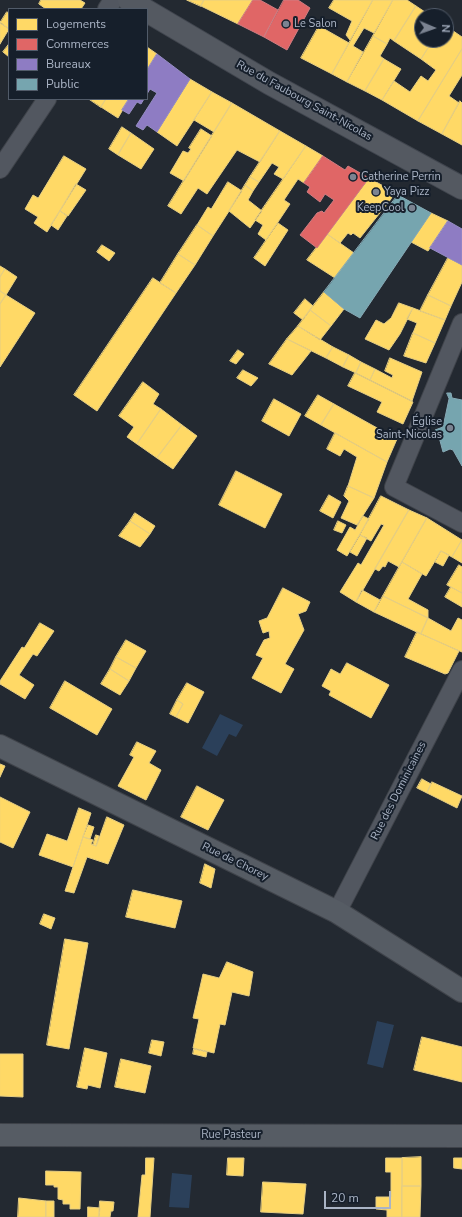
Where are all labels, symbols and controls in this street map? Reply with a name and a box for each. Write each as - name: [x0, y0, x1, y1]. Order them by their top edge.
- legend: [8, 8, 148, 100]
- north arrow: [414, 8, 454, 48]
- text: Logements: [46, 16, 106, 32]
- place label: Le Salon: [294, 17, 337, 31]
- marker: Le Salon: [281, 19, 291, 29]
- text: N: [438, 24, 453, 33]
- text: Commerces: [46, 36, 109, 52]
- text: Bureaux: [46, 56, 91, 72]
- street label: Rue du Faubourg Saint-Nicolas: [234, 58, 374, 144]
- text: Public: [46, 76, 79, 92]
- place label: Catherine Perrin: [361, 170, 441, 184]
- marker: Catherine Perrin: [348, 172, 358, 182]
- place label: Yaya Pizz: [384, 185, 429, 199]
- marker: Yaya Pizz: [371, 187, 381, 197]
- place label: KeepCool: [357, 201, 404, 215]
- marker: KeepCool: [407, 203, 417, 213]
- place label: Église Saint-Nicolas: [376, 415, 442, 441]
- marker: Église Saint-Nicolas: [445, 423, 455, 433]
- street label: Rue des Dominicaines: [368, 740, 430, 842]
- street label: Rue de Chorey: [200, 840, 270, 884]
- street label: Rue Pasteur: [201, 1128, 261, 1142]
- scale bar: [326, 1183, 393, 1209]
- text: 20 m: [331, 1190, 359, 1206]

